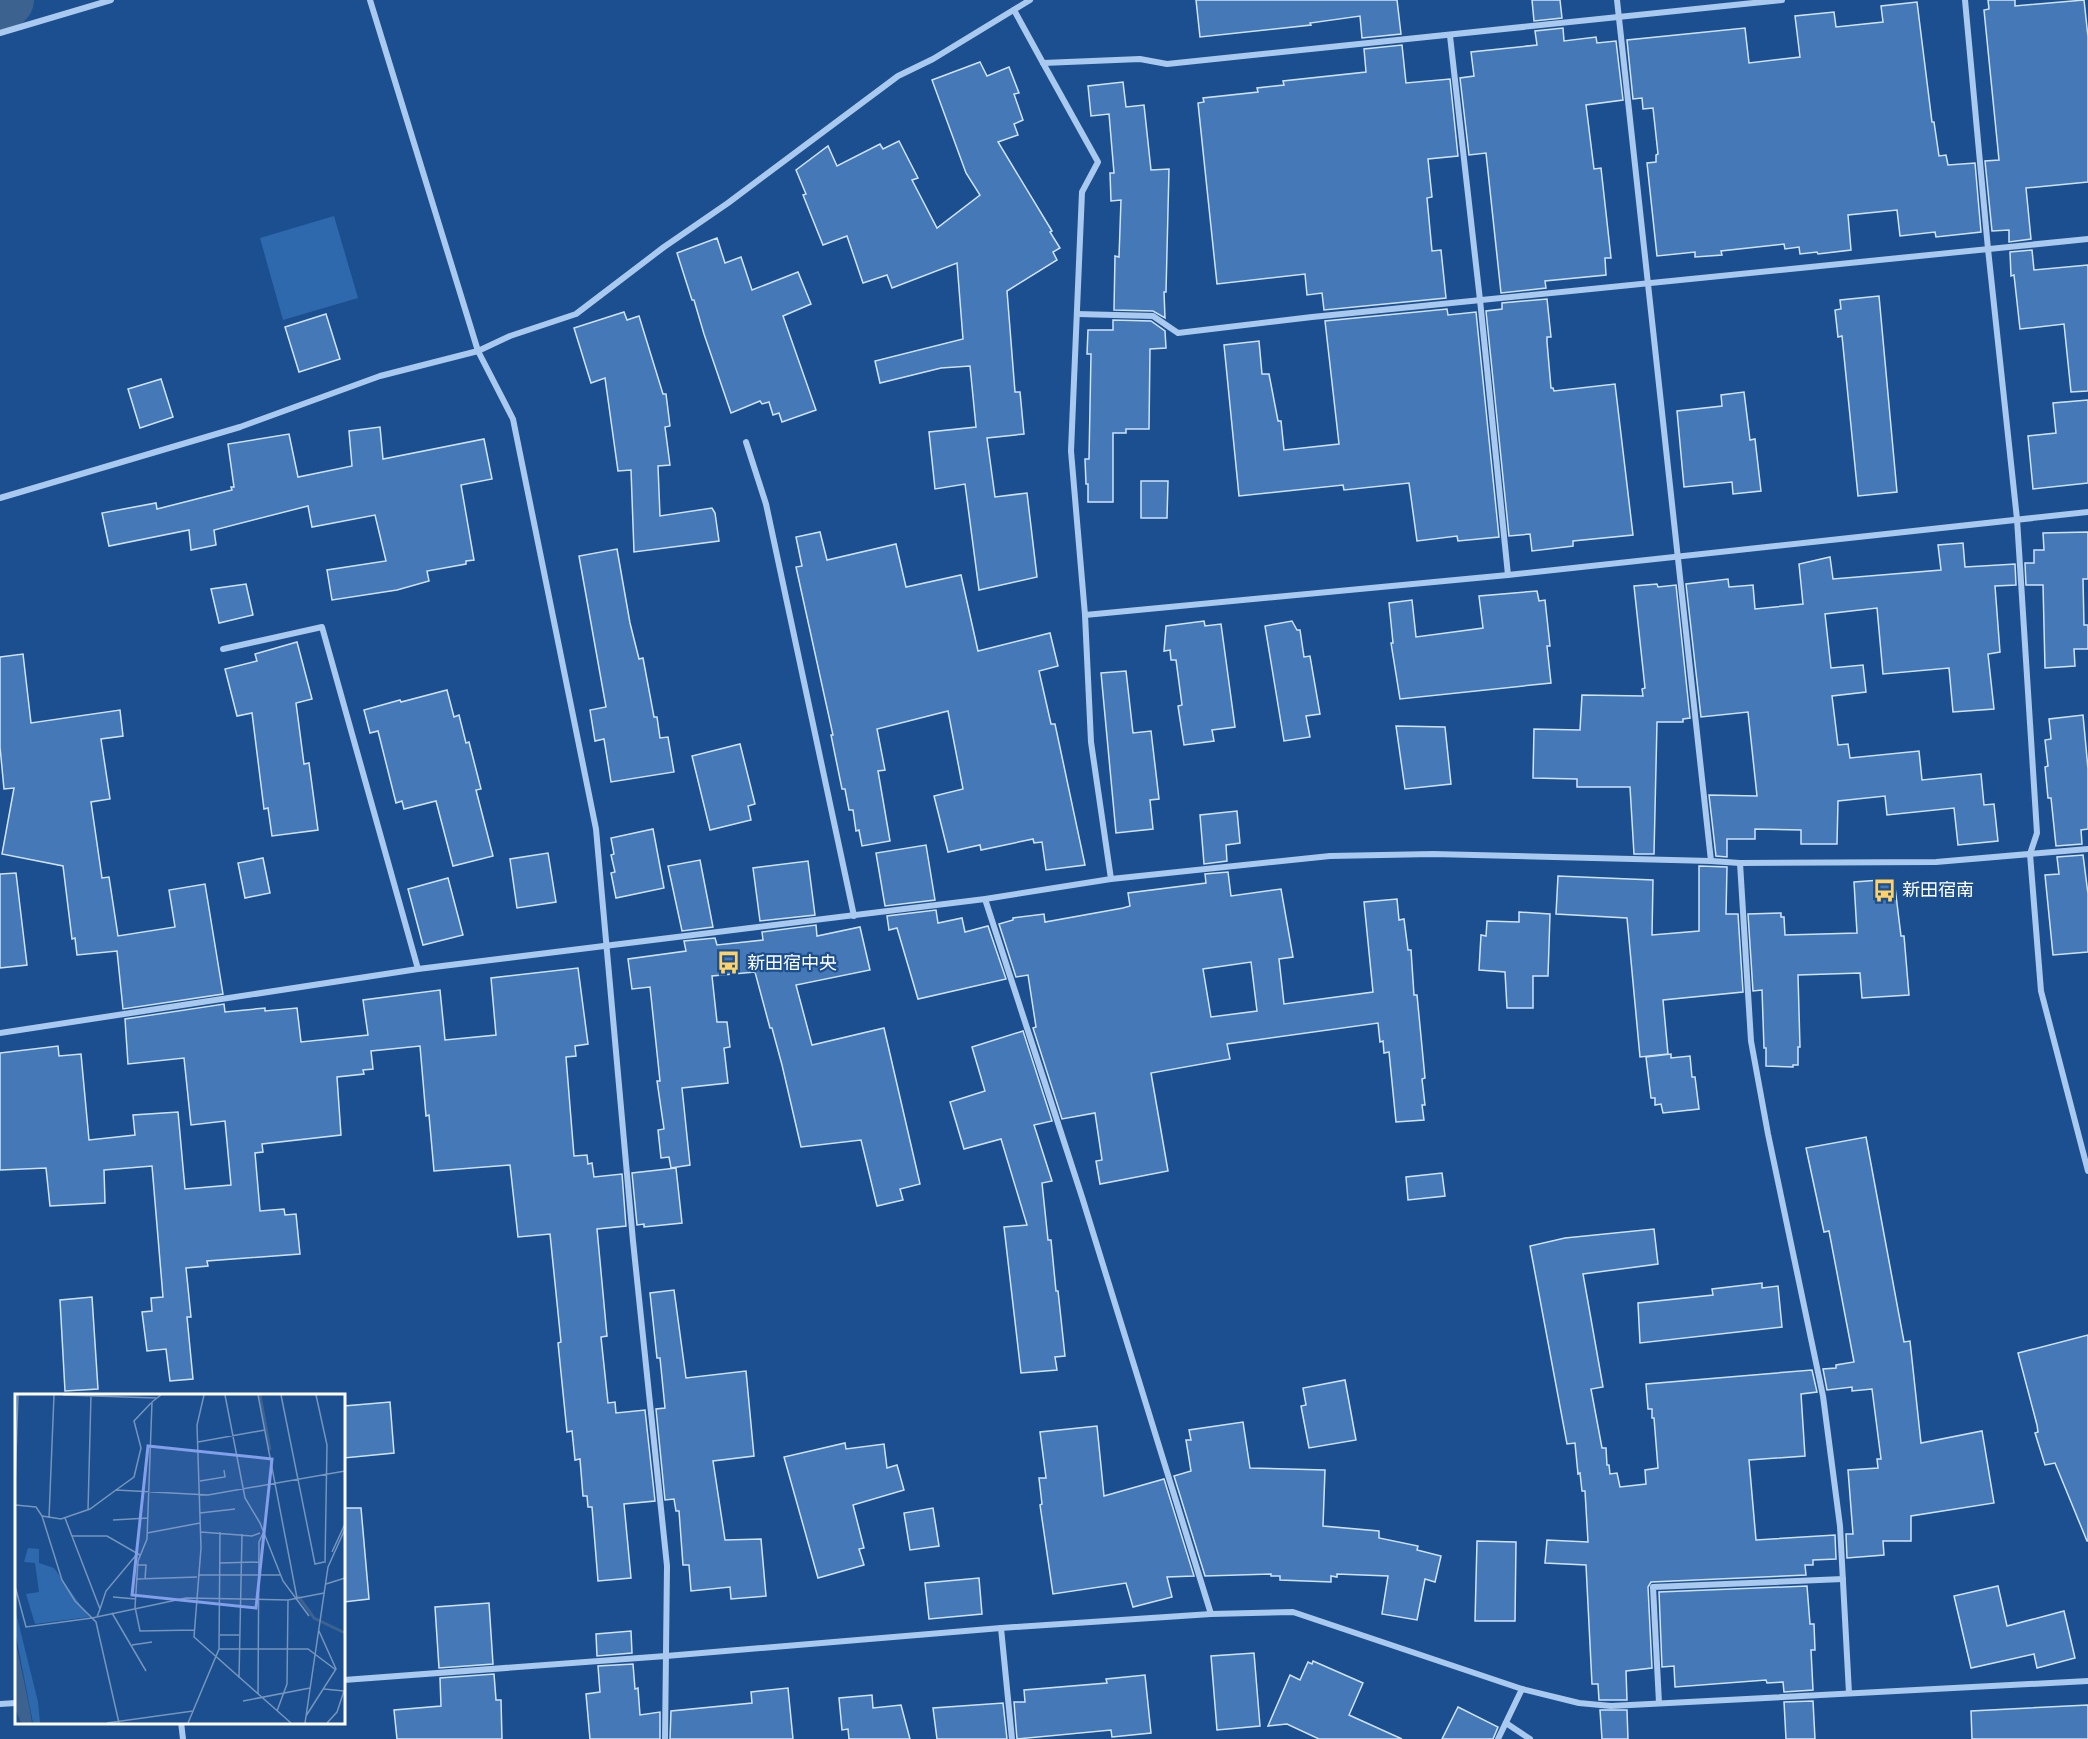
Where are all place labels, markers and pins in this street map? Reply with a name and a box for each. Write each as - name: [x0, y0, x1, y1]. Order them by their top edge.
- bus stop icon: 新田宿南: [1871, 877, 1897, 903]
- place label: 新田宿南: [1902, 880, 1974, 900]
- bus stop icon: 新田宿中央: [716, 950, 742, 976]
- place label: 新田宿中央: [747, 953, 837, 973]

